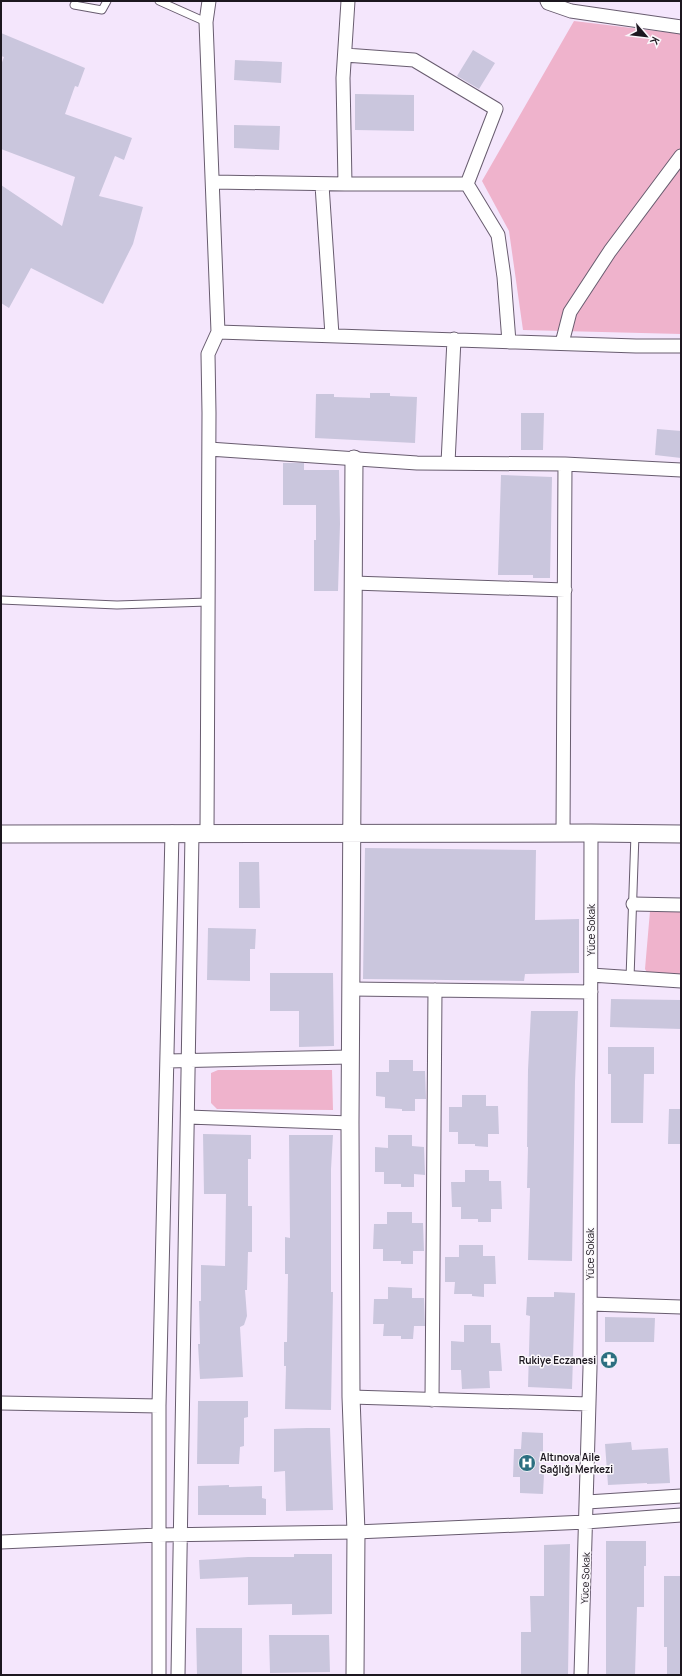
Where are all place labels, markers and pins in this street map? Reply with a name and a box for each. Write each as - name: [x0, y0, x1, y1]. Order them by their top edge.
- pharmacy icon: Rukiye Eczanesi: [599, 1350, 619, 1370]
- place label: Rukiye Eczanesi: [519, 1353, 596, 1367]
- place label: Altınova Aile Sağlığı Merkezi: [540, 1450, 613, 1476]
- hospital icon: Altınova Aile Sağlığı Merkezi: [517, 1453, 537, 1473]

